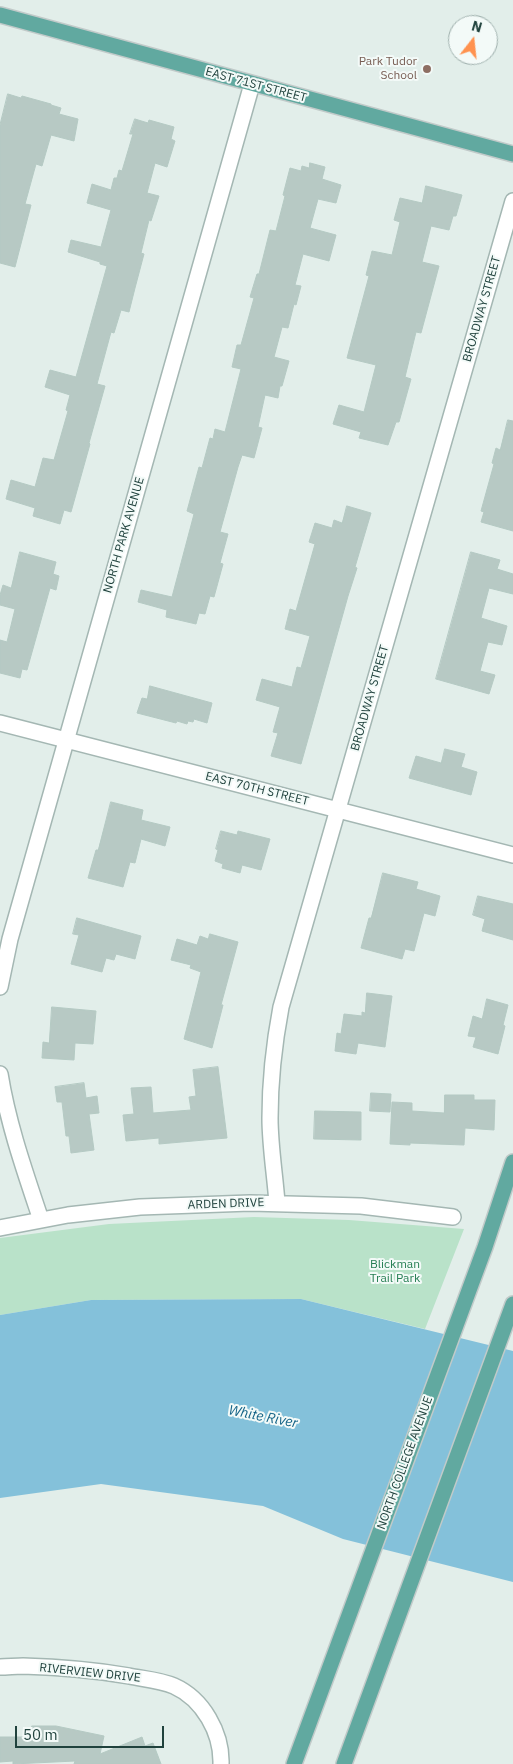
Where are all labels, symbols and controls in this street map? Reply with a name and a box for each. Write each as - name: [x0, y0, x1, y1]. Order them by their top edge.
- north arrow: [448, 15, 498, 65]
- text: N: [469, 16, 484, 37]
- place label: Park Tudor School: [359, 55, 417, 83]
- marker: Park Tudor School: [421, 63, 433, 75]
- street label: EAST 71ST STREET: [204, 65, 308, 105]
- street label: BROADWAY STREET: [460, 254, 504, 364]
- street label: NORTH PARK AVENUE: [101, 475, 147, 595]
- street label: BROADWAY STREET: [348, 643, 392, 753]
- street label: EAST 70TH STREET: [204, 769, 310, 809]
- street label: ARDEN DRIVE: [187, 1195, 265, 1213]
- park label: Blickman Trail Park: [370, 1258, 420, 1286]
- street label: NORTH COLLEGE AVENUE: [374, 1394, 436, 1532]
- water label: White River: [227, 1402, 299, 1432]
- street label: RIVERVIEW DRIVE: [39, 1661, 141, 1685]
- scale bar: [18, 1716, 166, 1748]
- text: 50 m: [23, 1725, 58, 1744]

